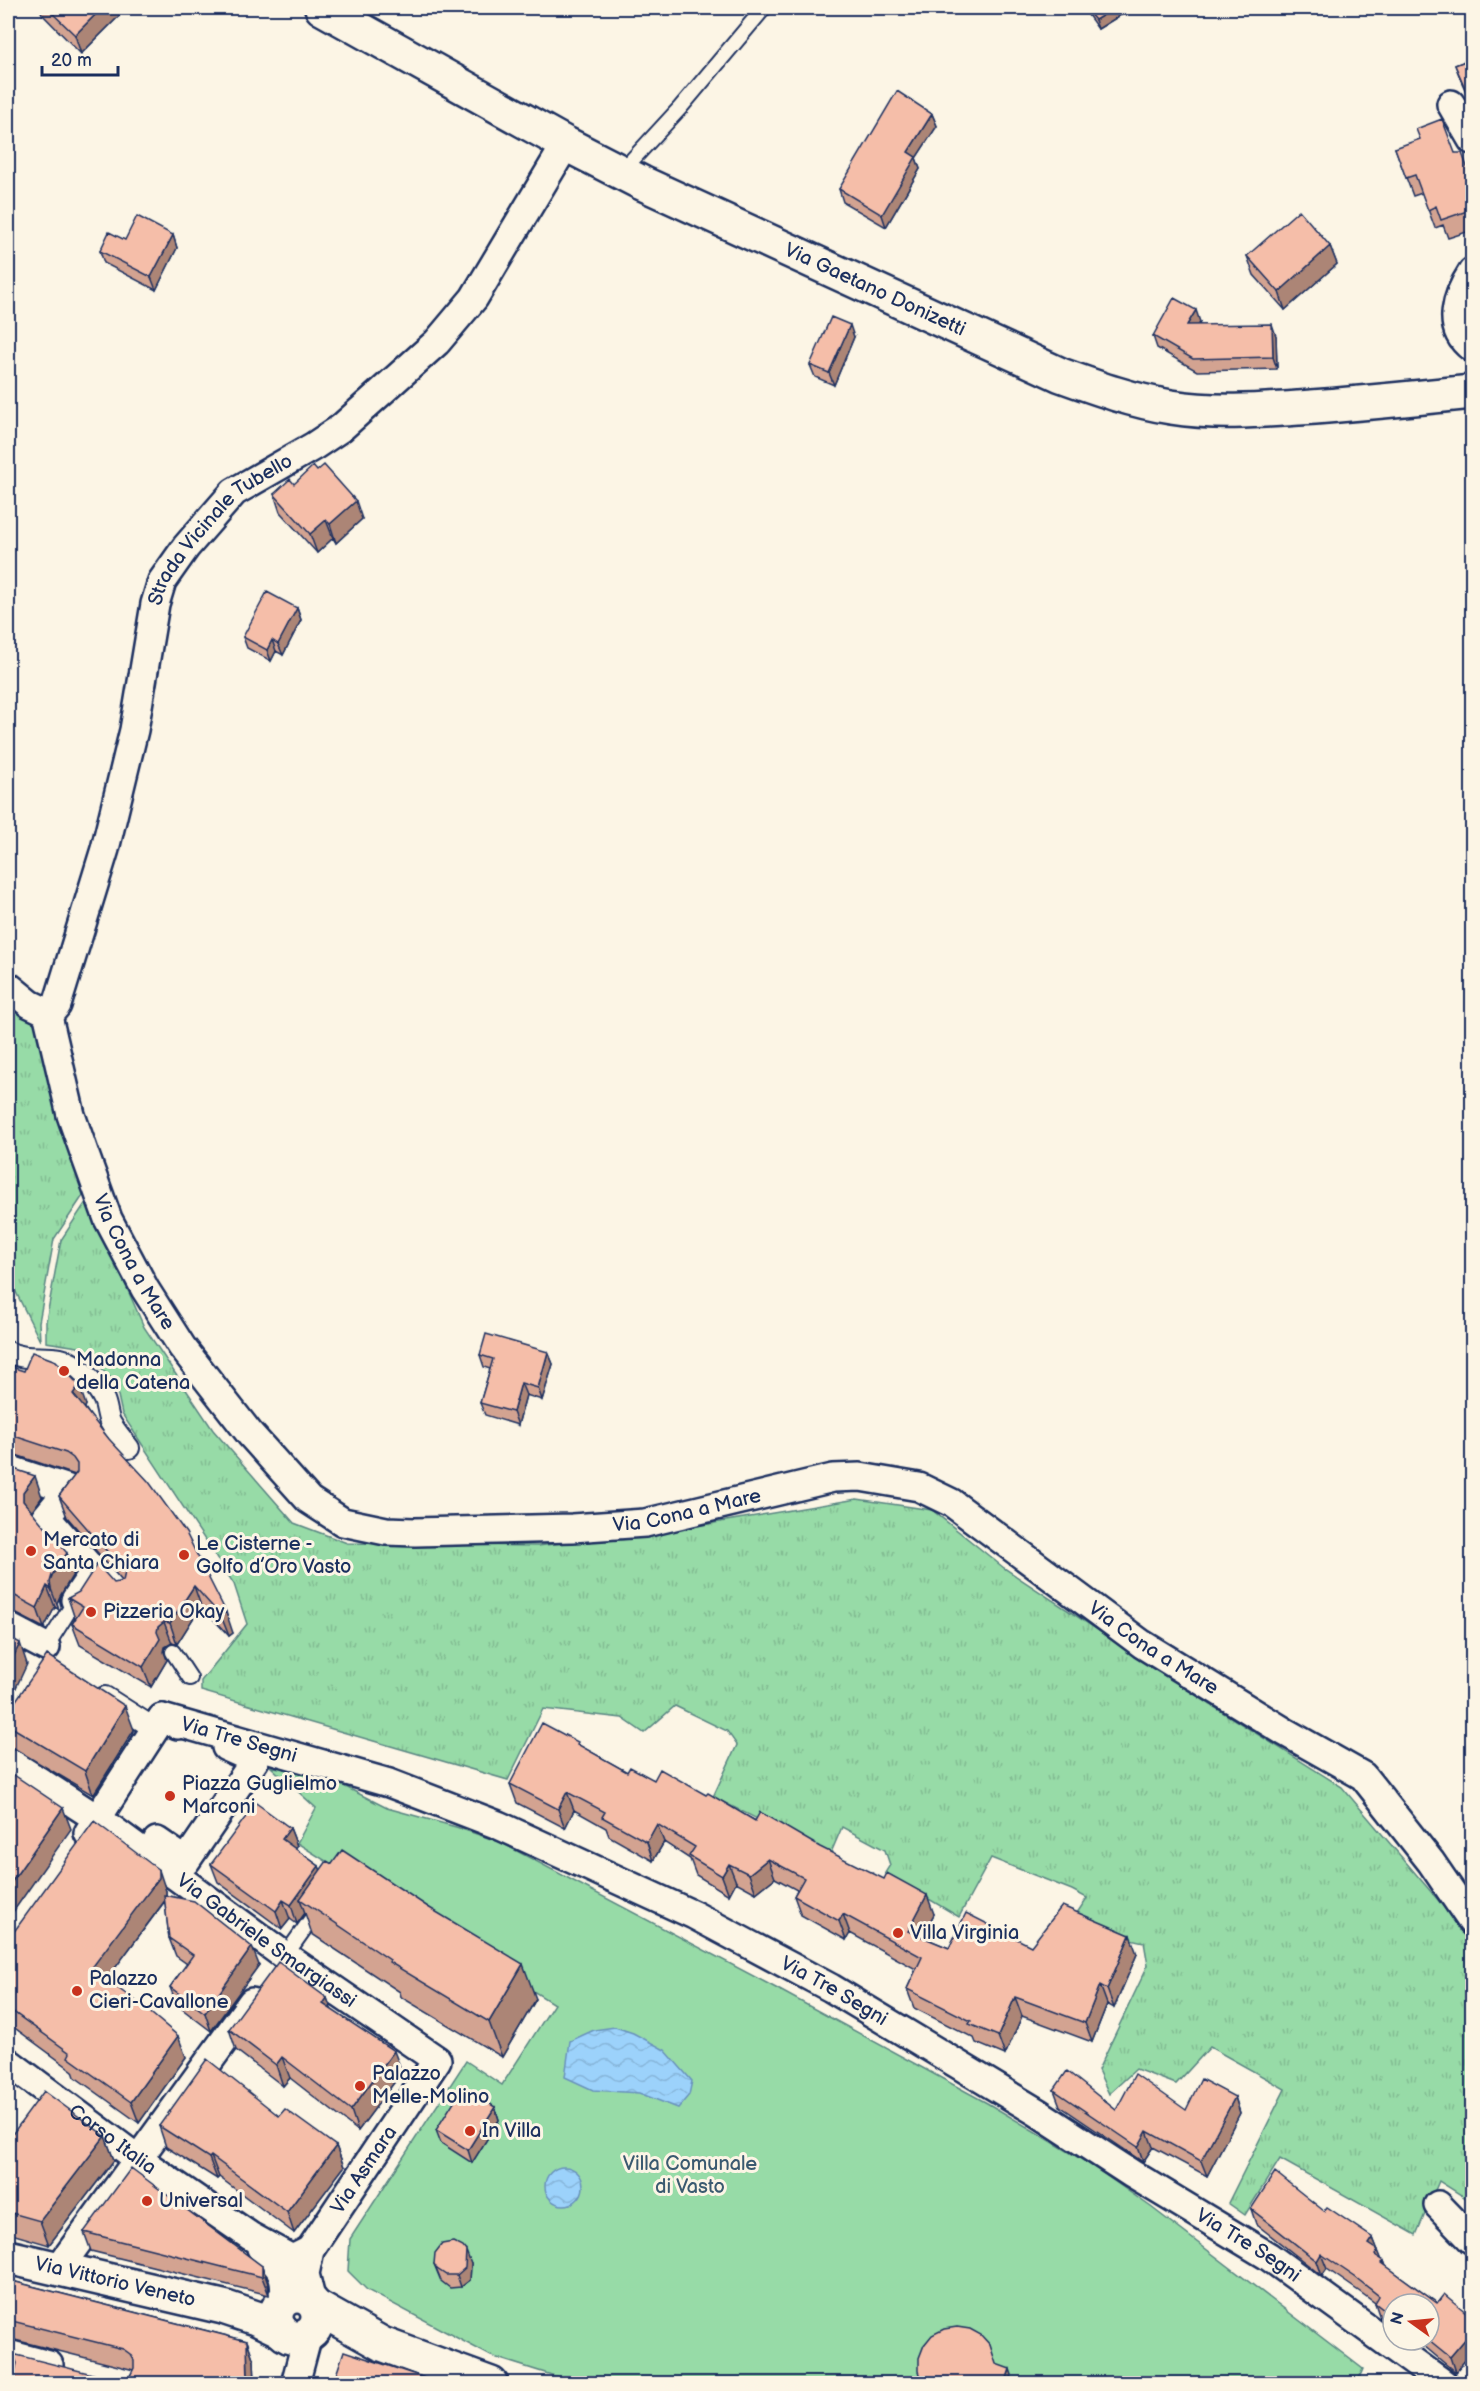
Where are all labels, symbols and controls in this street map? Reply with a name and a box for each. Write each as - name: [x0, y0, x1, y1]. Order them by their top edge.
- scale bar: [42, 39, 118, 77]
- text: 20 m: [51, 50, 92, 71]
- street label: Via Gaetano Donizetti: [781, 238, 969, 342]
- street label: Strada Vicinale Tubello: [143, 449, 297, 608]
- street label: Via Cona a Mare: [88, 1191, 180, 1335]
- place label: Madonna della Catena: [76, 1348, 190, 1395]
- marker: Madonna della Catena: [57, 1364, 71, 1378]
- street label: Via Cona a Mare: [612, 1484, 764, 1537]
- place label: Mercato di Santa Chiara: [43, 1528, 159, 1575]
- place label: Le Cisterne - Golfo d’Oro Vasto: [196, 1532, 351, 1579]
- marker: Mercato di Santa Chiara: [24, 1544, 38, 1558]
- marker: Le Cisterne - Golfo d’Oro Vasto: [177, 1548, 191, 1562]
- street label: Via Cona a Mare: [1084, 1596, 1223, 1700]
- place label: Pizzeria Okay: [103, 1600, 225, 1624]
- marker: Pizzeria Okay: [84, 1605, 98, 1619]
- street label: Via Tre Segni: [178, 1712, 300, 1768]
- place label: Piazza Guglielmo Marconi: [182, 1772, 337, 1819]
- marker: Piazza Guglielmo Marconi: [163, 1789, 177, 1803]
- street label: Via Gabriele Smargiassi: [172, 1869, 361, 2013]
- place label: Villa Virginia: [910, 1921, 1019, 1945]
- marker: Villa Virginia: [891, 1926, 905, 1940]
- street label: Via Tre Segni: [776, 1951, 892, 2031]
- place label: Palazzo Cieri-Cavallone: [89, 1967, 229, 2014]
- marker: Palazzo Cieri-Cavallone: [70, 1984, 84, 1998]
- place label: Palazzo Melle-Molino: [372, 2062, 489, 2109]
- marker: Palazzo Melle-Molino: [353, 2079, 367, 2093]
- street label: Corso Italia: [64, 2099, 161, 2180]
- place label: In Villa: [482, 2119, 541, 2143]
- street label: Via Asmara: [326, 2121, 402, 2219]
- marker: In Villa: [463, 2124, 477, 2138]
- park label: Villa Comunale di Vasto: [623, 2152, 757, 2199]
- place label: Universal: [159, 2189, 243, 2213]
- marker: Universal: [140, 2194, 154, 2208]
- street label: Via Tre Segni: [1191, 2203, 1305, 2288]
- street label: Via Vittorio Veneto: [32, 2252, 198, 2312]
- north arrow: [1381, 2292, 1441, 2352]
- text: N: [1387, 2310, 1409, 2327]

